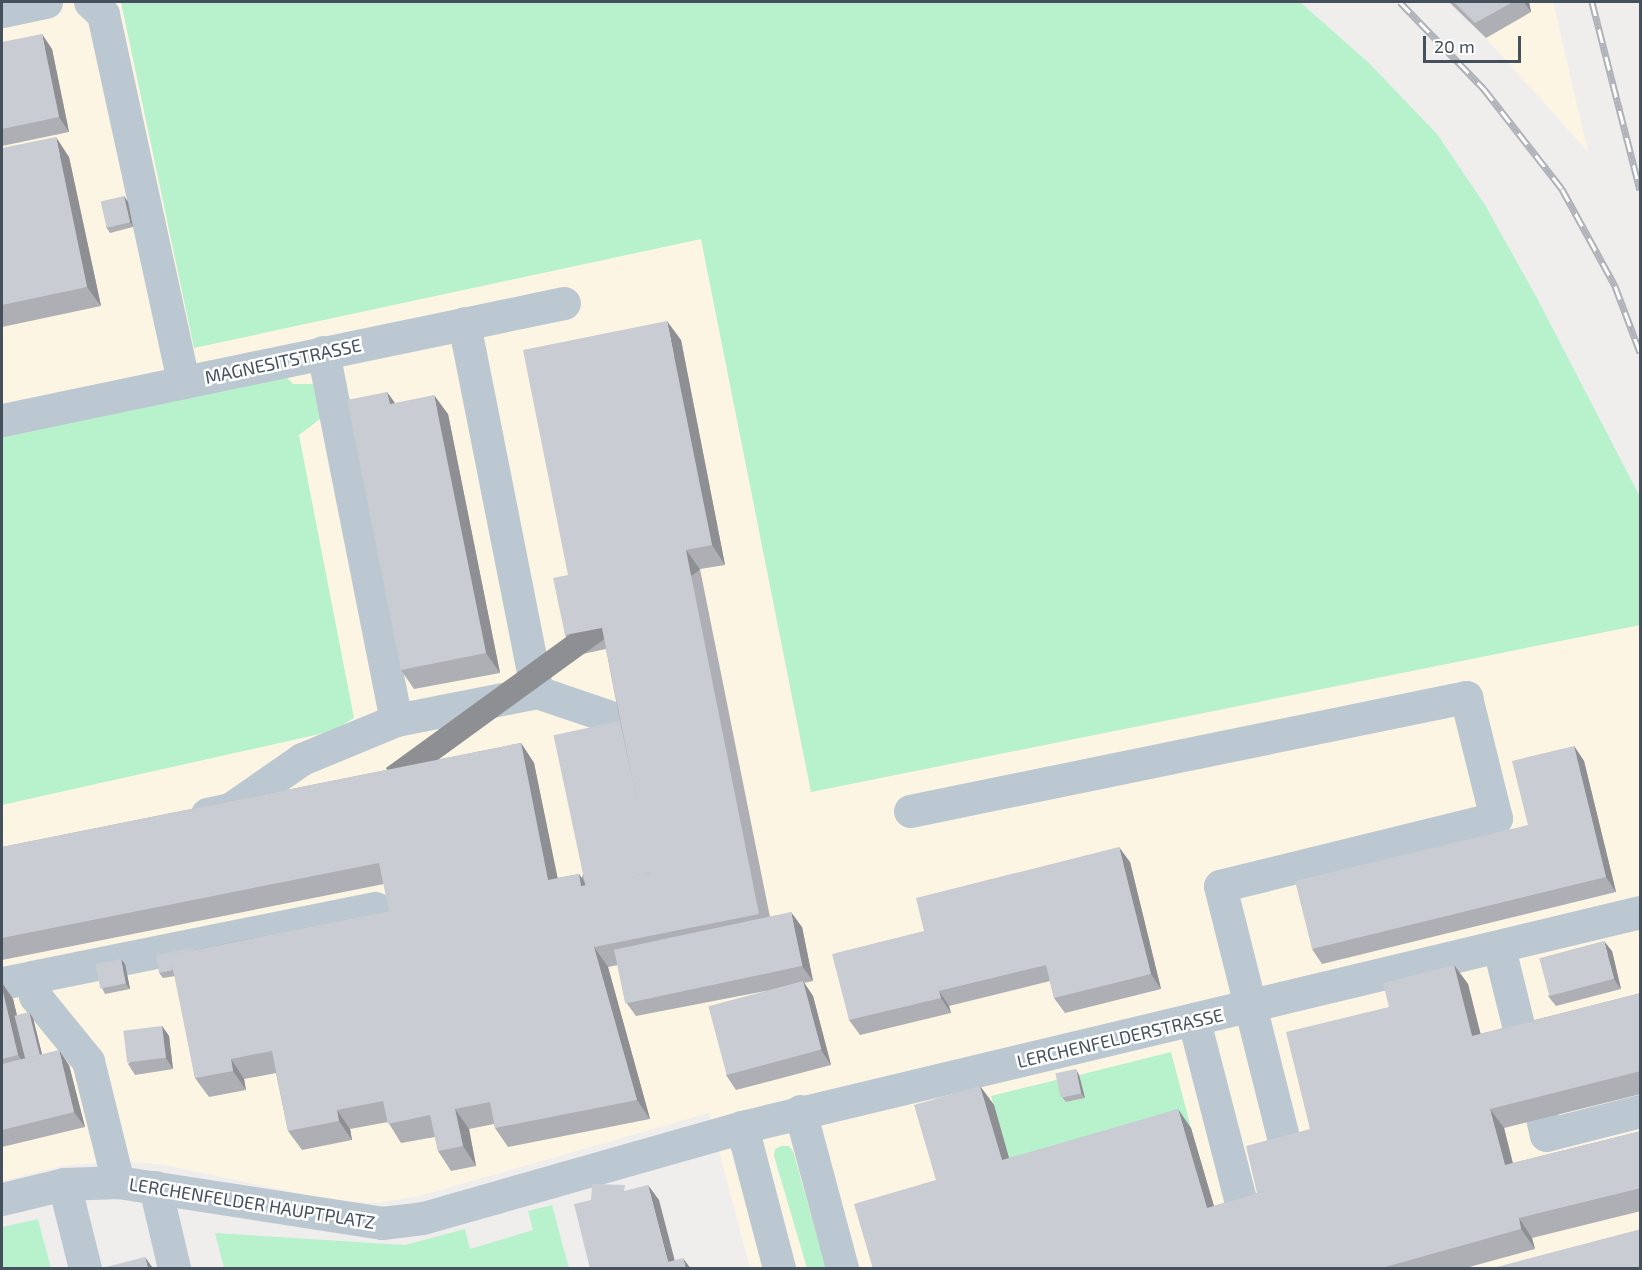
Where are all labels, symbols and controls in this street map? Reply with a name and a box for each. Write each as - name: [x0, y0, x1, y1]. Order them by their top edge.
- scale bar: [1426, 24, 1524, 62]
- text: 20 m: [1434, 35, 1475, 57]
- street label: MAGNESITSTRASSE: [203, 334, 363, 388]
- street label: LERCHENFELDERSTRASSE: [1015, 1004, 1225, 1072]
- street label: LERCHENFELDER HAUPTPLATZ: [128, 1173, 376, 1233]

